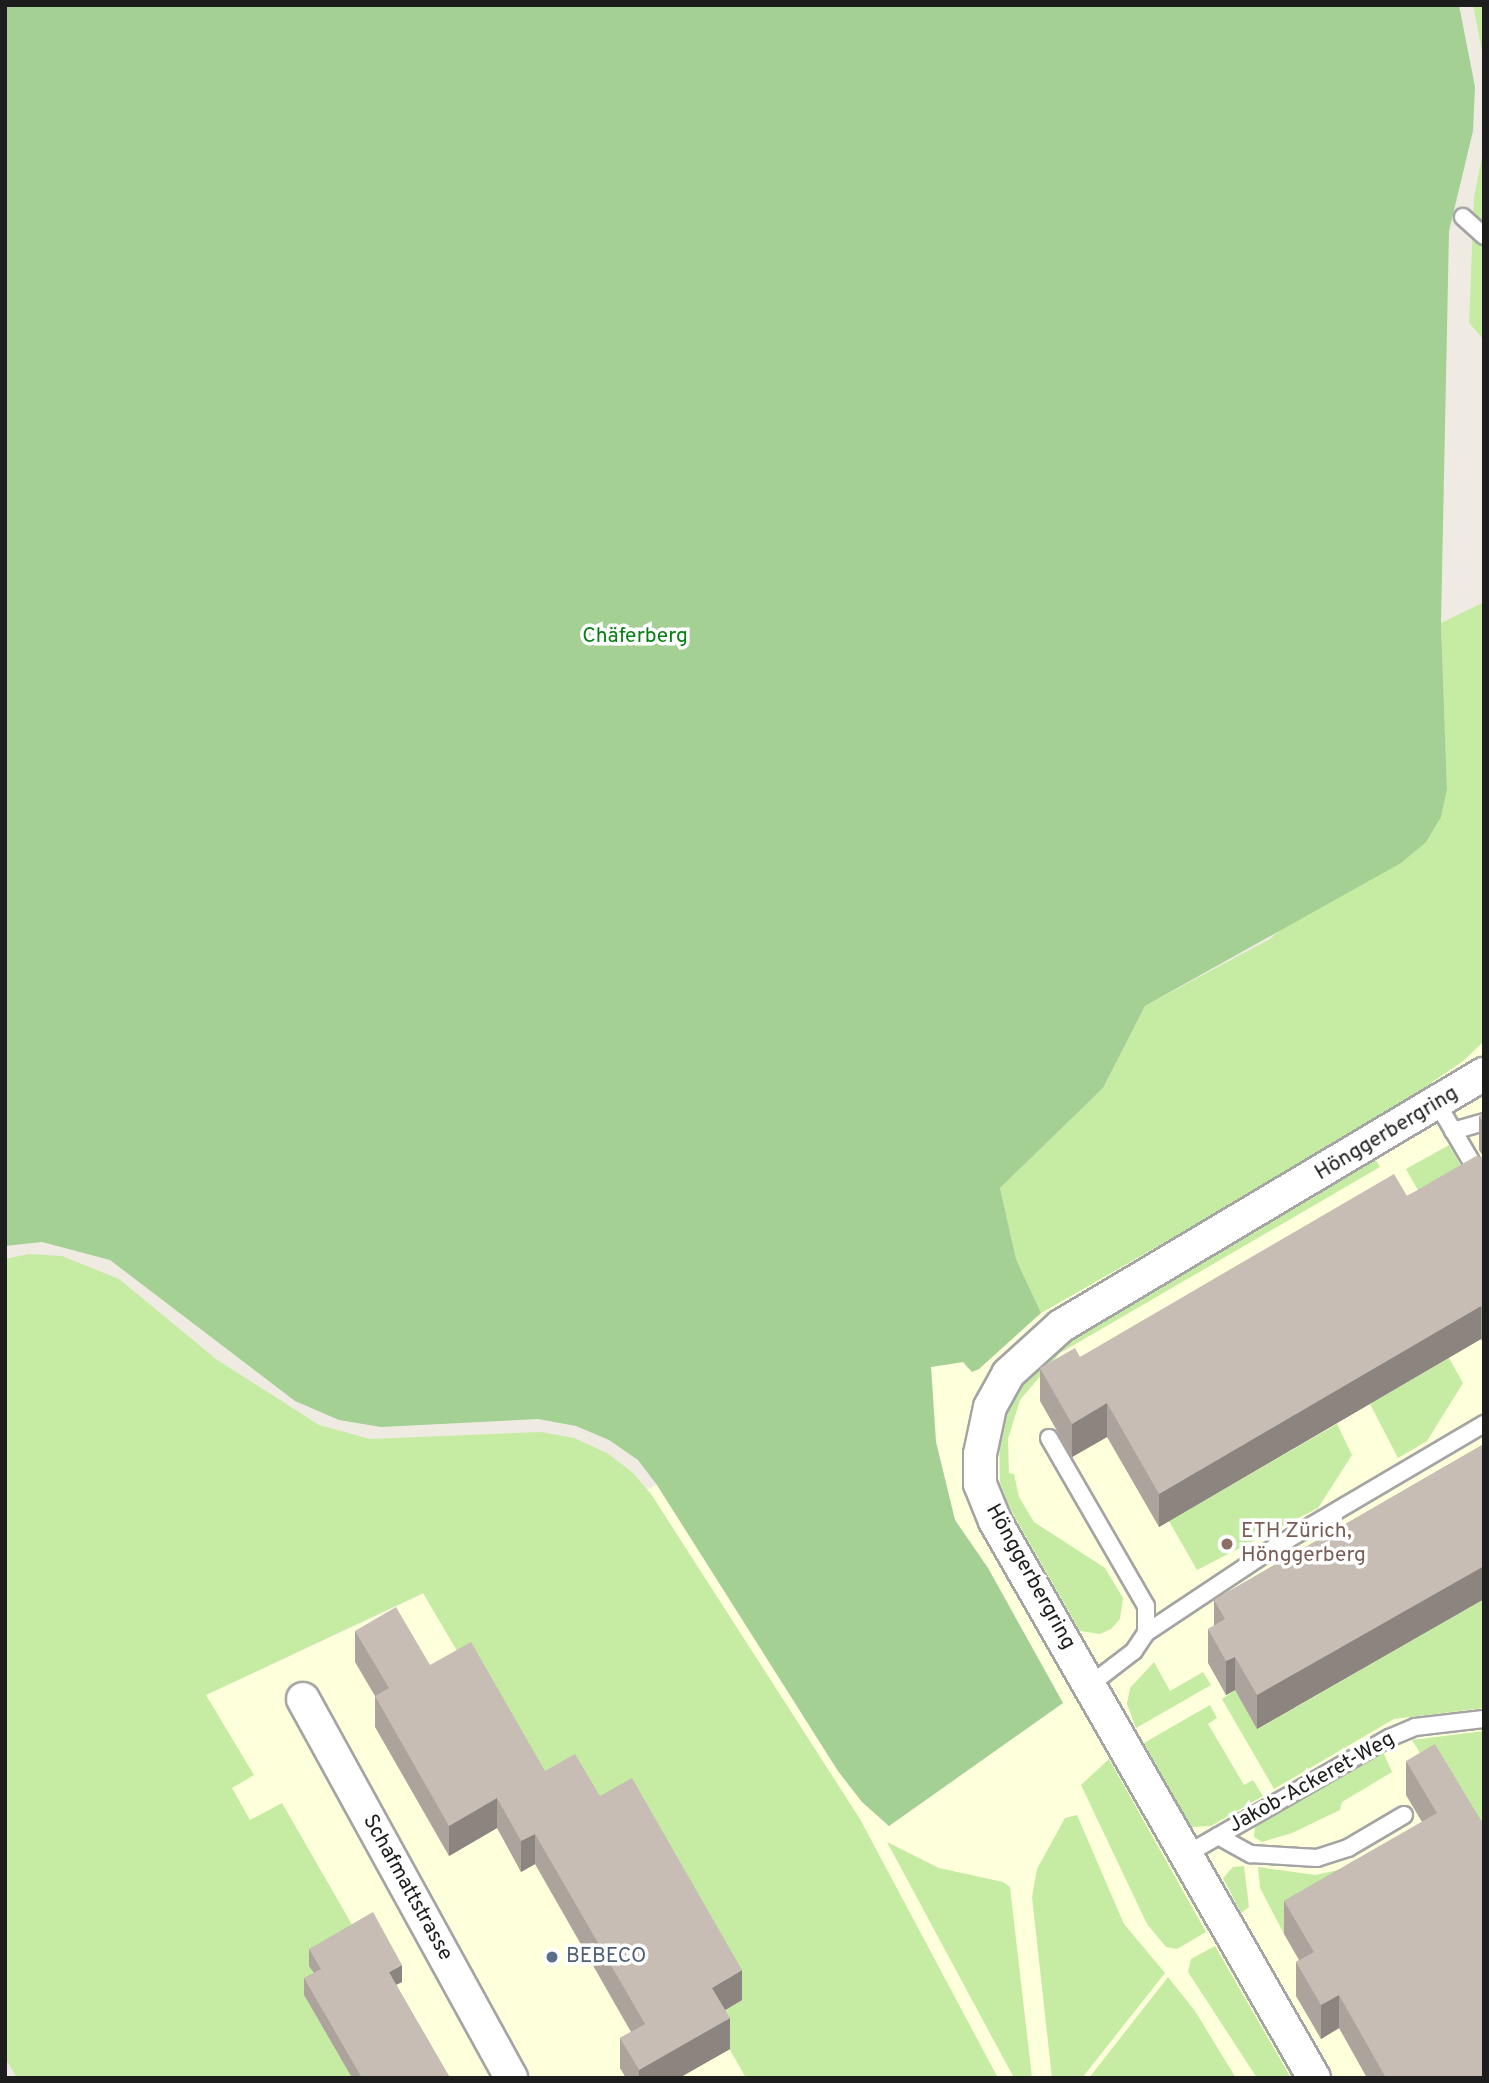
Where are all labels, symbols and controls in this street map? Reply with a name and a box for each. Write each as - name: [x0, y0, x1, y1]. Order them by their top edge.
- park label: Chäferberg: [582, 624, 688, 650]
- street label: Hönggerbergring: [1311, 1081, 1463, 1187]
- street label: Hönggerbergring: [980, 1500, 1080, 1654]
- place label: ETH Zürich, Hönggerberg: [1241, 1519, 1366, 1569]
- marker: ETH Zürich, Hönggerberg: [1219, 1536, 1235, 1552]
- street label: Jakob-Ackeret-Weg: [1225, 1727, 1399, 1839]
- street label: Schafmattstrasse: [356, 1811, 458, 1965]
- place label: BEBECO: [566, 1944, 646, 1970]
- marker: BEBECO: [544, 1949, 560, 1965]

